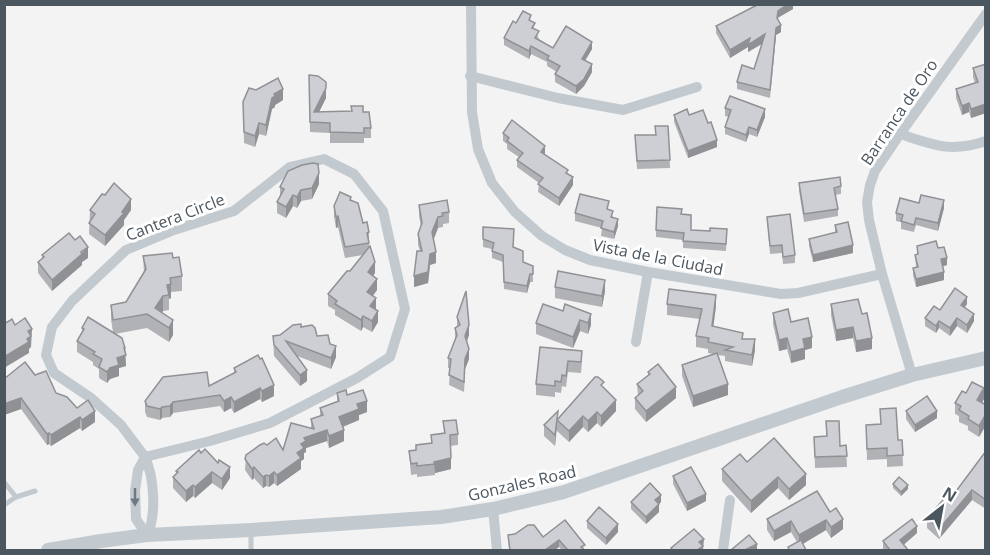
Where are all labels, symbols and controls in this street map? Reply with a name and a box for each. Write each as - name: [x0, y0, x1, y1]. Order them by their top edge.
- street label: Barranca de Oro: [855, 55, 943, 169]
- street label: Cantera Circle: [122, 188, 228, 246]
- street label: Vista de la Ciudad: [591, 234, 725, 280]
- street label: Gonzales Road: [466, 460, 578, 506]
- north arrow: [912, 477, 972, 537]
- text: N: [938, 481, 961, 507]
- one-way arrow: [131, 487, 140, 506]

